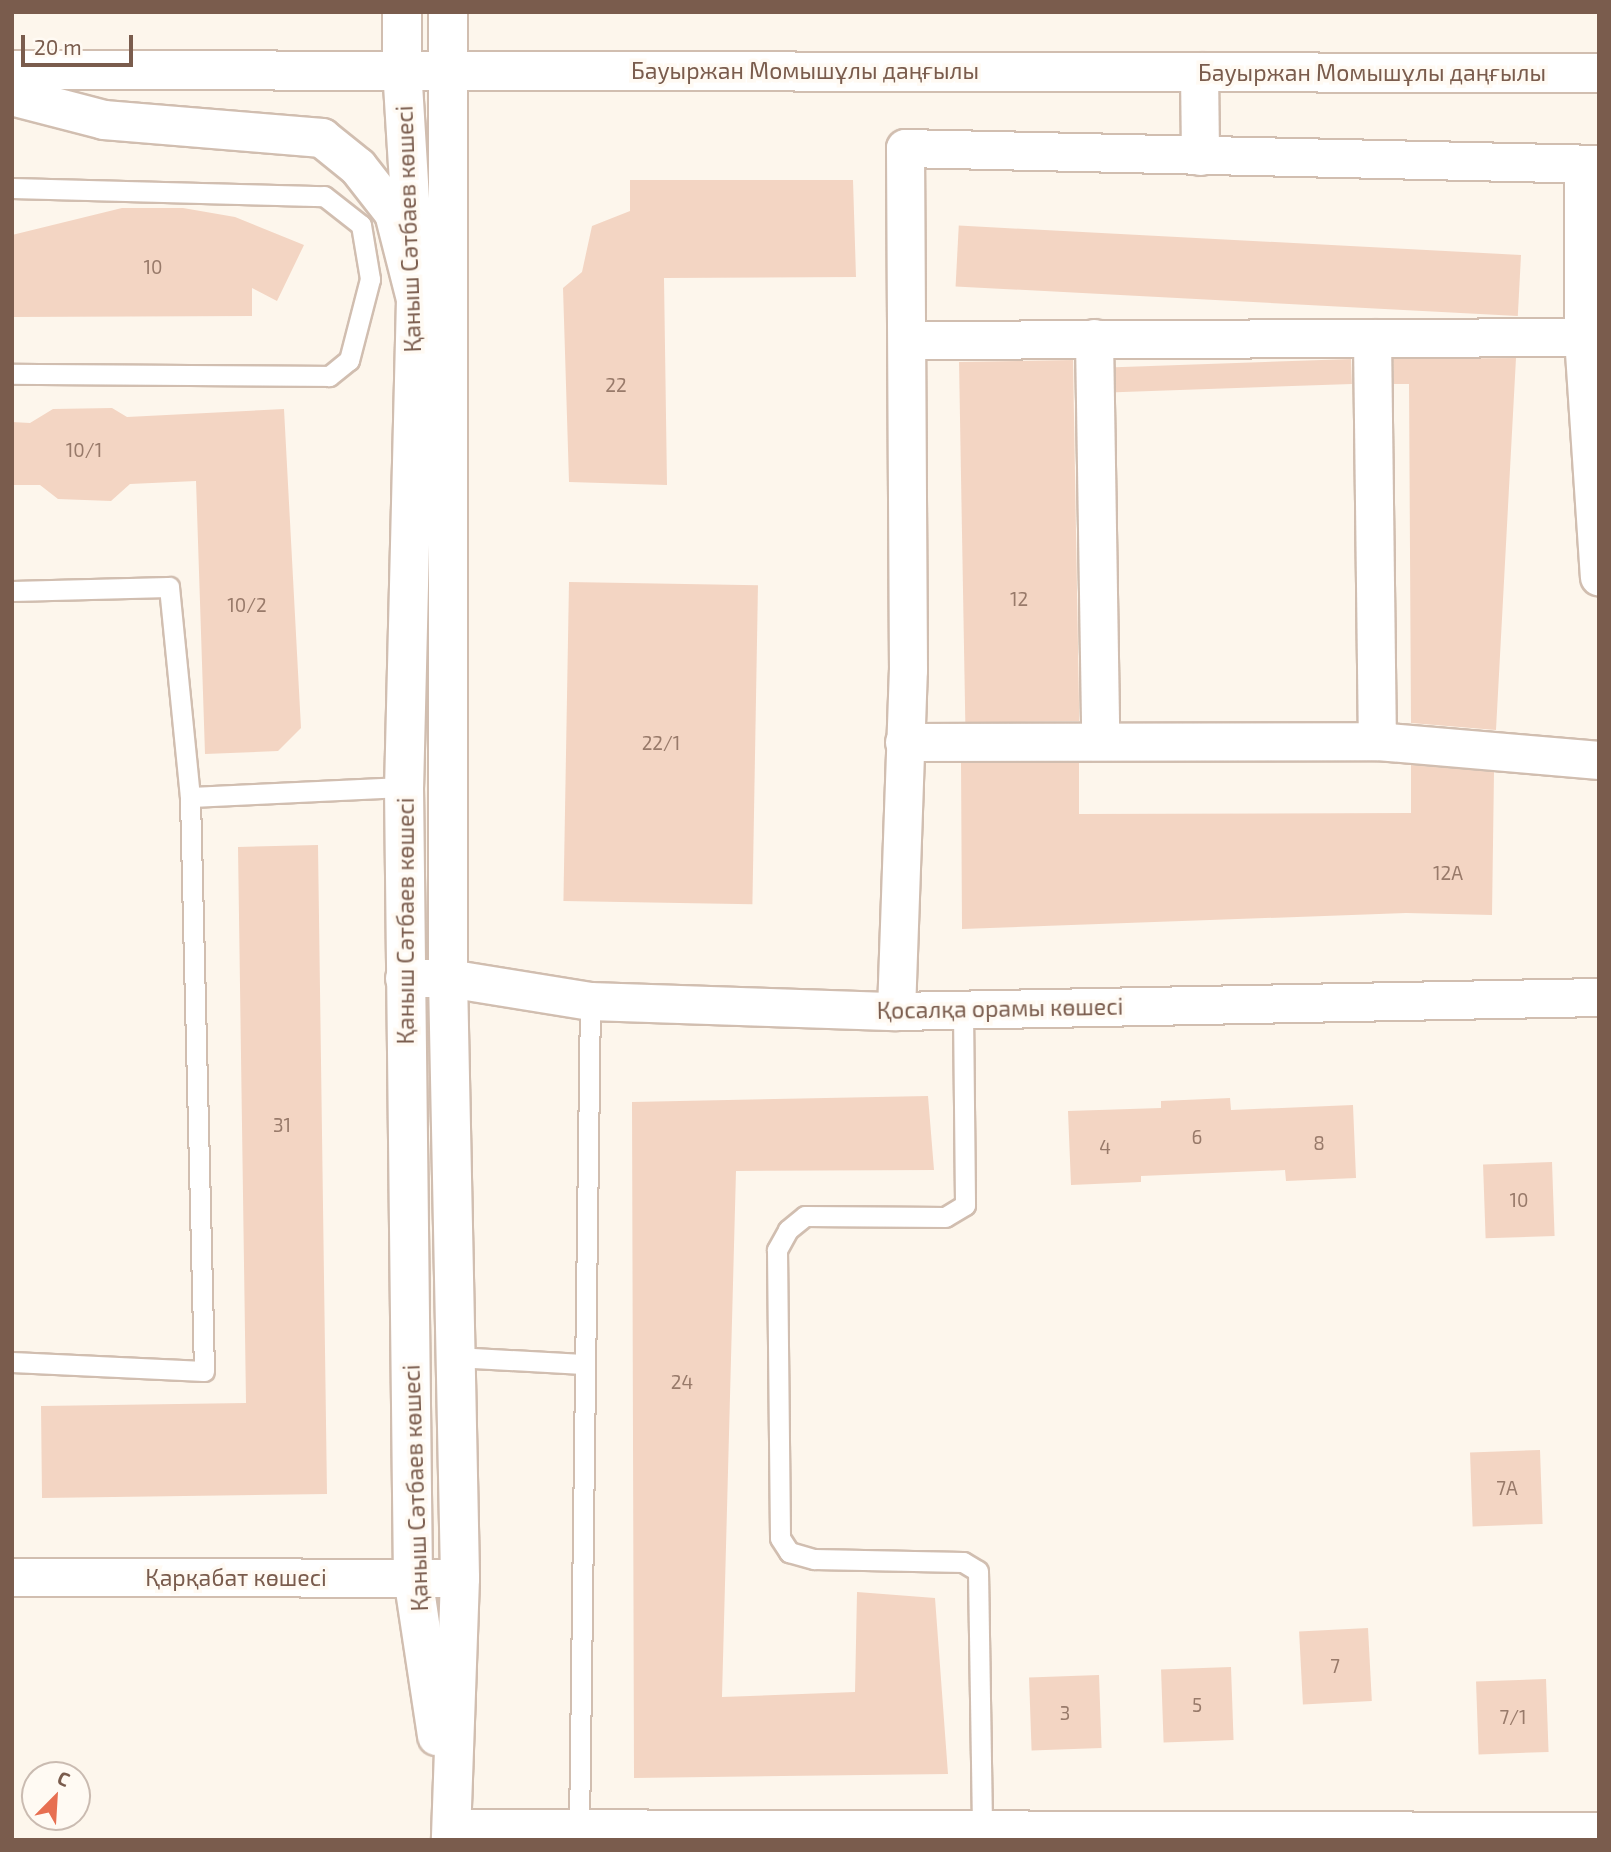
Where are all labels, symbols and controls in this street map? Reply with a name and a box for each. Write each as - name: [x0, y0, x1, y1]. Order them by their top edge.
- scale bar: [24, 21, 136, 65]
- text: 20 m: [34, 34, 82, 59]
- street label: Бауыржан Момышұлы даңғылы: [631, 56, 979, 84]
- street label: Бауыржан Момышұлы даңғылы: [1198, 58, 1546, 86]
- street label: Қаныш Сәтбаев көшесі: [390, 105, 426, 353]
- house number: 10: [143, 256, 163, 278]
- house number: 22: [605, 374, 627, 396]
- house number: 10/1: [66, 439, 102, 461]
- house number: 12: [1010, 588, 1028, 610]
- house number: 10/2: [227, 594, 267, 616]
- house number: 22/1: [642, 732, 680, 754]
- street label: Қаныш Сәтбаев көшесі: [391, 798, 419, 1044]
- house number: 12А: [1433, 862, 1463, 884]
- street label: Қосалқа орамы көшесі: [877, 992, 1123, 1024]
- house number: 31: [273, 1114, 291, 1136]
- house number: 6: [1192, 1126, 1202, 1148]
- house number: 8: [1313, 1132, 1325, 1154]
- house number: 4: [1099, 1136, 1111, 1158]
- house number: 10: [1509, 1189, 1529, 1211]
- street label: Қаныш Сәтбаев көшесі: [397, 1364, 433, 1612]
- house number: 24: [671, 1371, 693, 1393]
- house number: 7А: [1496, 1477, 1518, 1499]
- street label: Қарқабат көшесі: [145, 1563, 327, 1591]
- house number: 7: [1330, 1655, 1340, 1677]
- house number: 5: [1192, 1694, 1202, 1716]
- house number: 3: [1060, 1702, 1070, 1724]
- house number: 7/1: [1499, 1706, 1527, 1728]
- north arrow: [21, 1761, 91, 1831]
- text: С: [54, 1765, 74, 1791]

